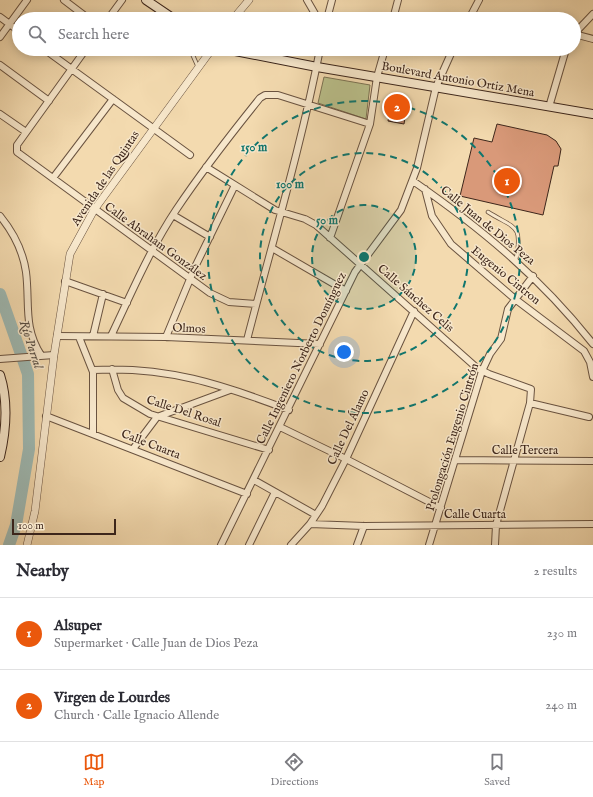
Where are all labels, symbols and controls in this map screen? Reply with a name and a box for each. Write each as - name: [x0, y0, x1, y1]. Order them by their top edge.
- search box: [12, 12, 581, 56]
- icon: search: [26, 23, 48, 45]
- text: Search here: [58, 25, 129, 44]
- street label: Boulevard Antonio Ortiz Mena: [380, 59, 536, 100]
- pin: 2: [384, 92, 410, 122]
- street label: Avenida de las Quintas: [67, 128, 143, 229]
- text: 150 m: [241, 140, 268, 155]
- pin: 1: [494, 166, 520, 196]
- text: 100 m: [276, 177, 305, 192]
- street label: Calle Juan de Dios Peza: [437, 183, 539, 269]
- street label: Calle Abraham González: [101, 199, 210, 284]
- text: 50 m: [316, 213, 339, 228]
- street label: Eugenio Cintron: [468, 243, 544, 308]
- centre of rings: [357, 250, 371, 264]
- street label: Calle Sánchez Celis: [374, 261, 457, 336]
- street label: Calle Ingeniero Norberto Domínguez: [253, 269, 350, 447]
- water label: Río Parral: [15, 318, 47, 372]
- street label: Olmos: [172, 320, 206, 337]
- your location: [334, 342, 354, 362]
- street label: Prolongación Eugenio Cintrón: [423, 361, 482, 513]
- street label: Calle Del Álamo: [323, 386, 373, 467]
- street label: Calle Del Rosal: [145, 392, 224, 431]
- street label: Calle Cuarta: [119, 426, 183, 463]
- street label: Calle Tercera: [492, 443, 559, 458]
- street label: Calle Cuarta: [444, 507, 507, 522]
- scale bar: [12, 517, 116, 536]
- text: 100 m: [18, 519, 44, 533]
- text: Nearby: [16, 561, 69, 582]
- text: 2 results: [533, 563, 577, 580]
- text: Alsuper: [54, 616, 102, 635]
- text: 1: [27, 625, 31, 642]
- text: 230 m: [547, 625, 577, 642]
- text: Supermarket · Calle Juan de Dios Peza: [54, 635, 258, 652]
- text: Virgen de Lourdes: [54, 688, 170, 707]
- text: 2: [26, 697, 32, 714]
- text: 240 m: [545, 697, 577, 714]
- text: Church · Calle Ignacio Allende: [54, 707, 219, 724]
- tab: Map: [83, 751, 105, 789]
- tab: Directions: [271, 751, 318, 789]
- tab: Saved: [484, 751, 510, 789]

